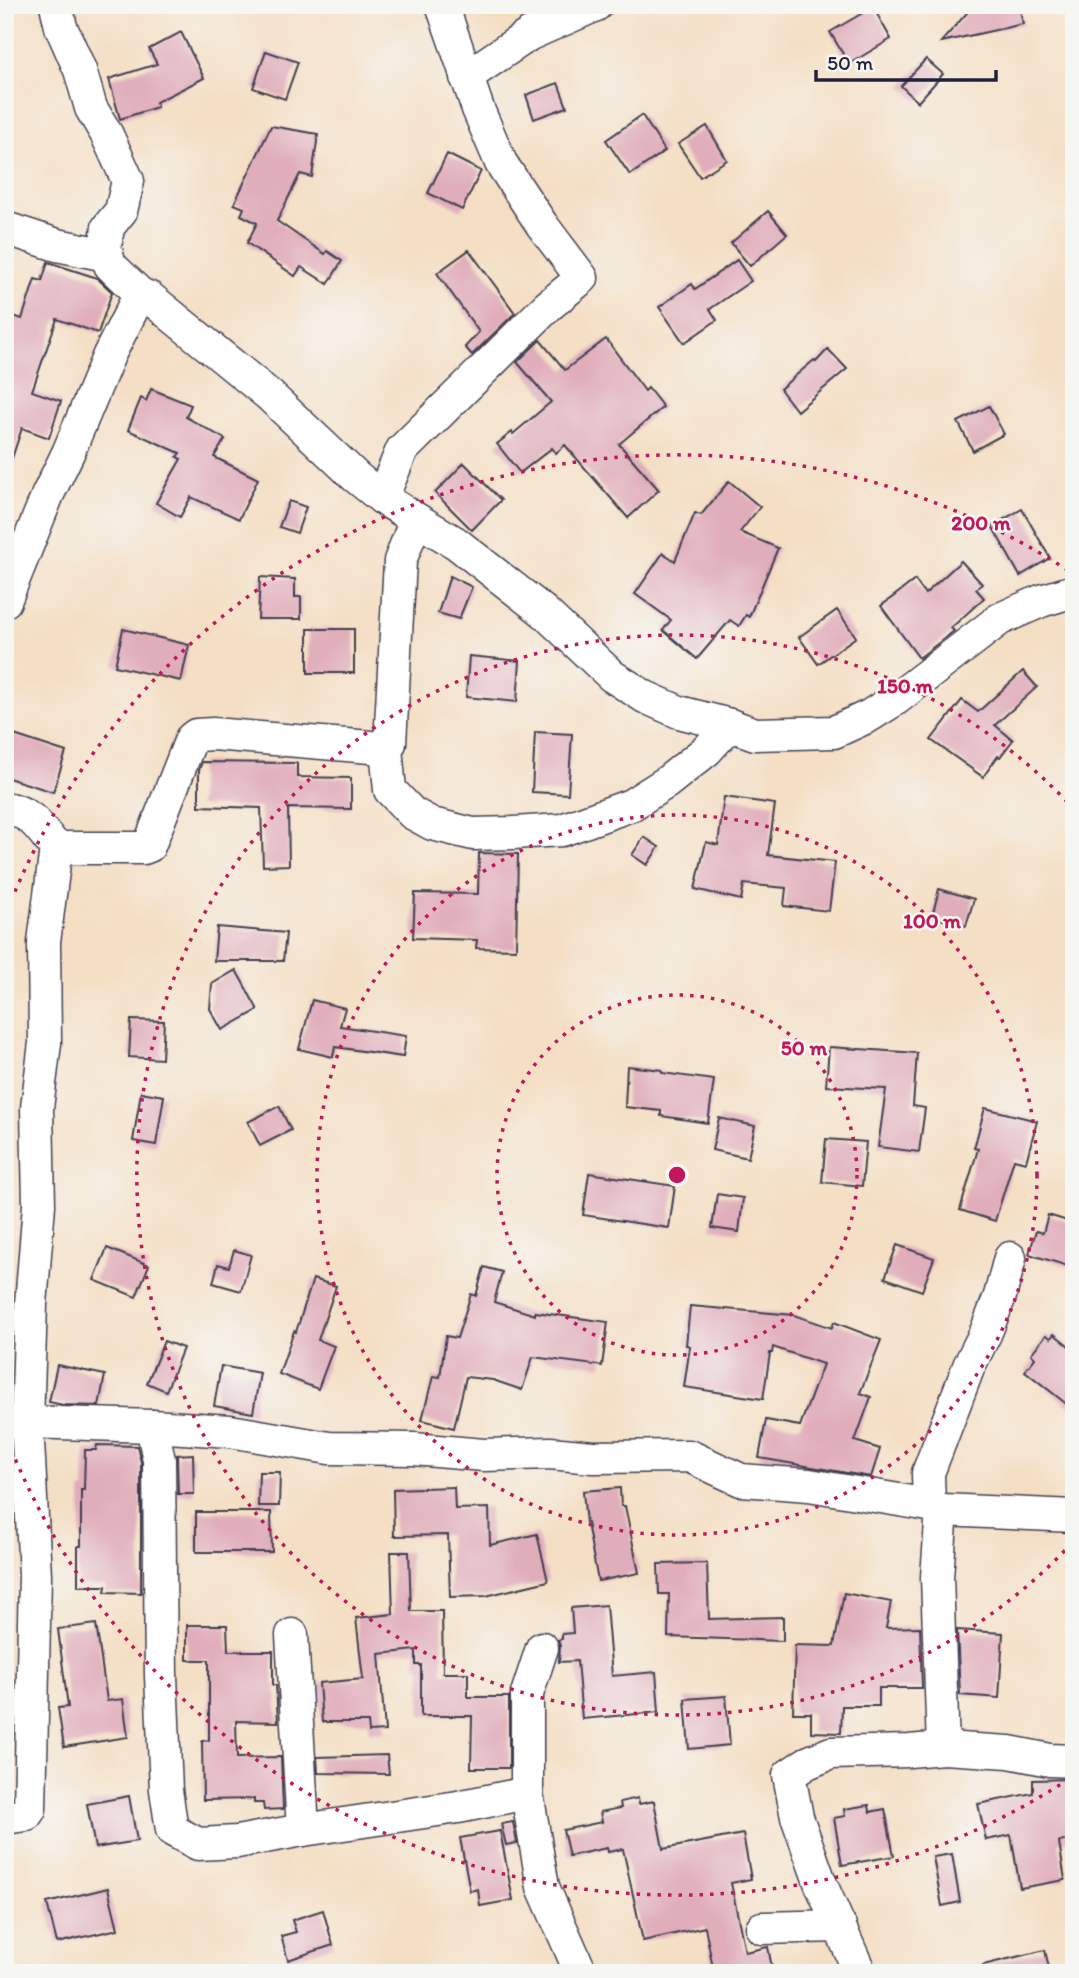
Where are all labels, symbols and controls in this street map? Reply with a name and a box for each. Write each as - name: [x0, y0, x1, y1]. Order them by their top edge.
- scale bar: [816, 38, 997, 82]
- text: 50 m: [827, 50, 874, 75]
- text: 200 m: [951, 510, 1011, 535]
- text: 150 m: [877, 673, 933, 698]
- text: 100 m: [903, 908, 961, 933]
- text: 50 m: [781, 1035, 828, 1060]
- centre of rings: [665, 1163, 689, 1187]

